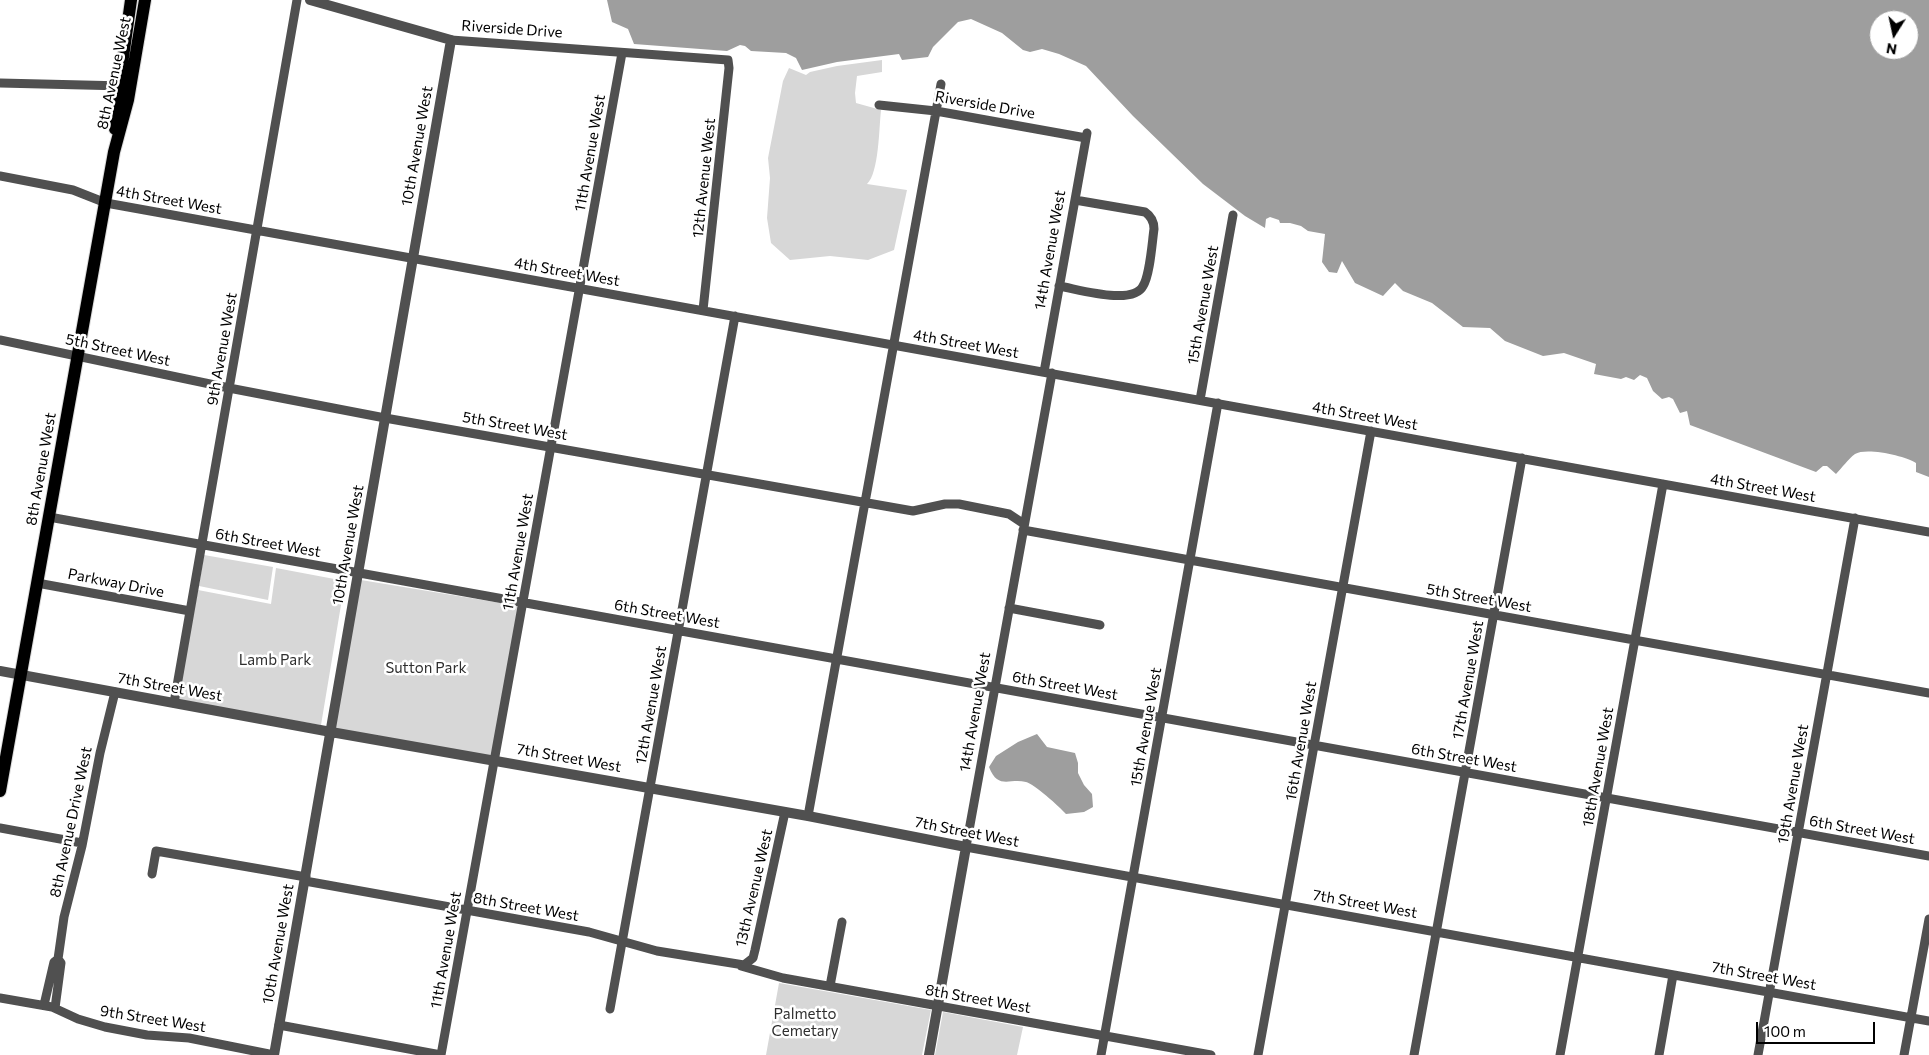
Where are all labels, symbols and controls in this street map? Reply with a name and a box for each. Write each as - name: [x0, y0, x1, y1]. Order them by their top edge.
- north arrow: [1869, 10, 1919, 60]
- street label: 8th Avenue West: [93, 15, 135, 131]
- street label: Riverside Drive: [461, 16, 563, 42]
- text: N: [1885, 40, 1898, 59]
- street label: 10th Avenue West: [398, 84, 436, 208]
- street label: Riverside Drive: [934, 87, 1036, 123]
- street label: 11th Avenue West: [571, 93, 609, 213]
- street label: 12th Avenue West: [689, 117, 719, 239]
- street label: 4th Street West: [115, 182, 223, 218]
- street label: 14th Avenue West: [1031, 189, 1069, 311]
- street label: 15th Avenue West: [1184, 244, 1222, 366]
- street label: 4th Street West: [513, 254, 621, 290]
- street label: 9th Avenue West: [203, 291, 241, 407]
- street label: 4th Street West: [912, 326, 1020, 362]
- street label: 5th Street West: [64, 330, 172, 370]
- street label: 4th Street West: [1311, 398, 1419, 434]
- street label: 5th Street West: [461, 408, 569, 444]
- street label: 8th Avenue West: [22, 411, 60, 527]
- street label: 4th Street West: [1709, 470, 1817, 506]
- street label: 10th Avenue West: [329, 483, 367, 607]
- street label: 11th Avenue West: [499, 492, 537, 612]
- street label: 6th Street West: [214, 525, 322, 561]
- street label: Parkway Drive: [66, 565, 166, 601]
- street label: 5th Street West: [1425, 580, 1533, 616]
- street label: 6th Street West: [613, 596, 721, 632]
- street label: 17th Avenue West: [1449, 619, 1487, 741]
- street label: 12th Avenue West: [632, 644, 670, 766]
- park label: Lamb Park: [239, 651, 311, 669]
- street label: 14th Avenue West: [956, 651, 994, 773]
- park label: Sutton Park: [385, 659, 467, 677]
- street label: 15th Avenue West: [1127, 666, 1165, 788]
- street label: 6th Street West: [1011, 668, 1119, 704]
- street label: 7th Street West: [116, 669, 224, 705]
- street label: 16th Avenue West: [1282, 680, 1320, 802]
- street label: 18th Avenue West: [1579, 706, 1617, 828]
- street label: 19th Avenue West: [1774, 723, 1812, 845]
- street label: 7th Street West: [515, 740, 623, 776]
- street label: 6th Street West: [1410, 740, 1518, 776]
- street label: 8th Avenue Drive West: [46, 745, 96, 899]
- street label: 6th Street West: [1808, 812, 1916, 848]
- street label: 7th Street West: [913, 813, 1021, 851]
- street label: 13th Avenue West: [732, 827, 776, 949]
- street label: 10th Avenue West: [259, 882, 297, 1006]
- street label: 7th Street West: [1311, 886, 1419, 922]
- street label: 8th Street West: [472, 889, 580, 925]
- street label: 11th Avenue West: [427, 890, 465, 1010]
- street label: 7th Street West: [1710, 958, 1818, 994]
- street label: 8th Street West: [924, 981, 1032, 1017]
- street label: 9th Street West: [99, 1002, 207, 1036]
- park label: Palmetto Cemetary: [772, 1005, 838, 1040]
- scale bar: [1759, 1012, 1878, 1044]
- text: 100 m: [1764, 1022, 1806, 1040]

